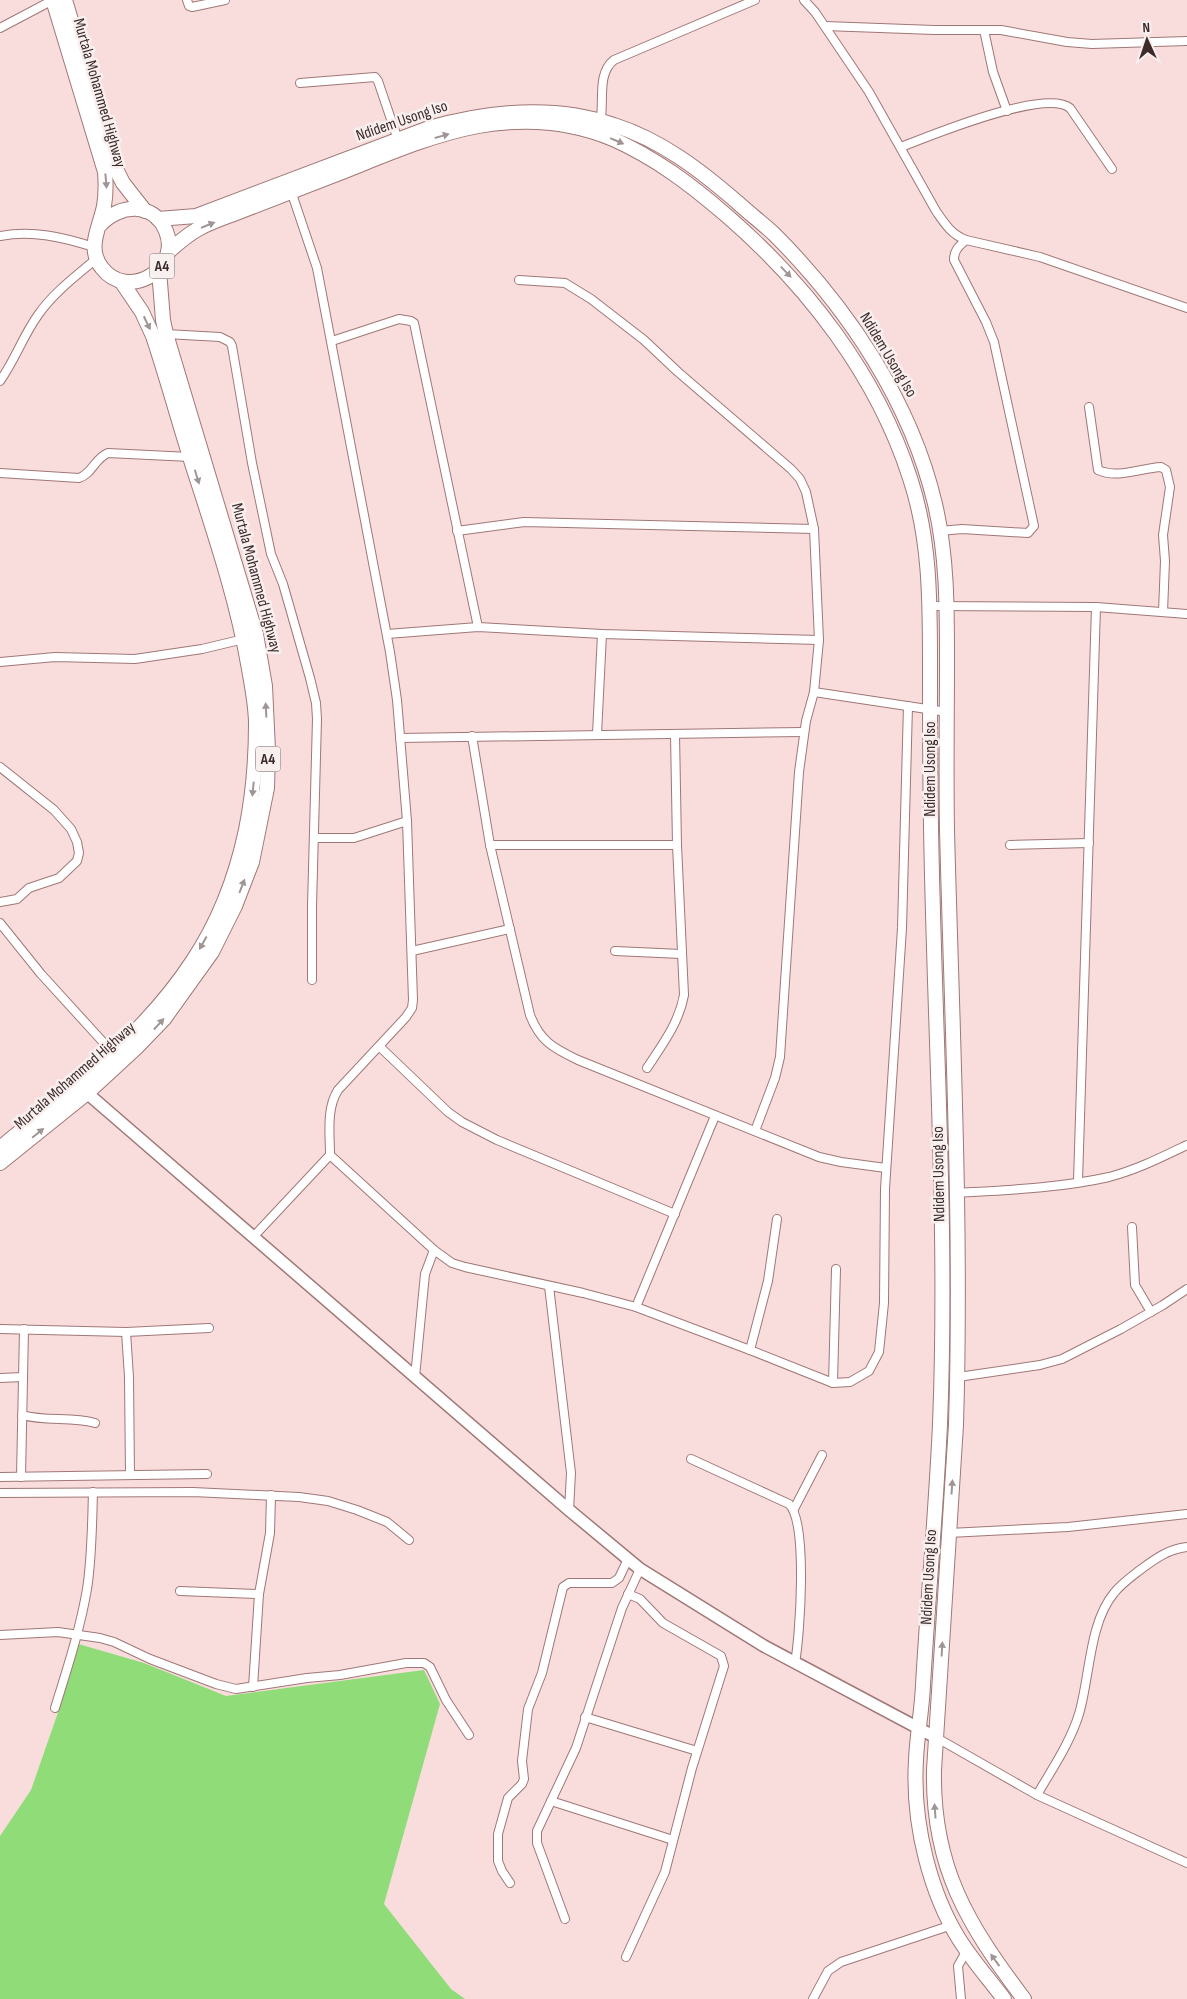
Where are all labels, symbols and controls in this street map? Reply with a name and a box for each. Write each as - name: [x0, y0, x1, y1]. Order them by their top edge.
- north arrow: [1122, 15, 1172, 65]
- street label: Murtala Mohammed Highway: [69, 16, 129, 170]
- text: N: [1142, 19, 1151, 36]
- street label: Ndidem Usong Iso: [354, 96, 450, 146]
- one-way arrow: [434, 132, 449, 140]
- one-way arrow: [610, 138, 624, 146]
- one-way arrow: [102, 173, 110, 189]
- one-way arrow: [201, 220, 215, 228]
- road number: A4: [150, 254, 174, 278]
- one-way arrow: [780, 266, 792, 278]
- street label: Ndidem Usong Iso: [855, 309, 921, 401]
- one-way arrow: [143, 315, 152, 330]
- one-way arrow: [193, 470, 201, 485]
- street label: Murtala Mohammed Highway: [227, 501, 285, 655]
- one-way arrow: [261, 701, 269, 717]
- street label: Ndidem Usong Iso: [921, 721, 940, 817]
- road number: A4: [256, 746, 280, 772]
- one-way arrow: [248, 782, 256, 798]
- one-way arrow: [239, 879, 247, 893]
- one-way arrow: [199, 935, 207, 950]
- street label: Murtala Mohammed Highway: [11, 1018, 139, 1134]
- one-way arrow: [153, 1019, 165, 1031]
- street label: Ndidem Usong Iso: [929, 1126, 949, 1222]
- one-way arrow: [31, 1127, 44, 1138]
- one-way arrow: [948, 1478, 956, 1494]
- street label: Ndidem Usong Iso: [917, 1529, 941, 1625]
- one-way arrow: [939, 1641, 947, 1657]
- one-way arrow: [931, 1803, 939, 1819]
- one-way arrow: [989, 1954, 1000, 1967]

